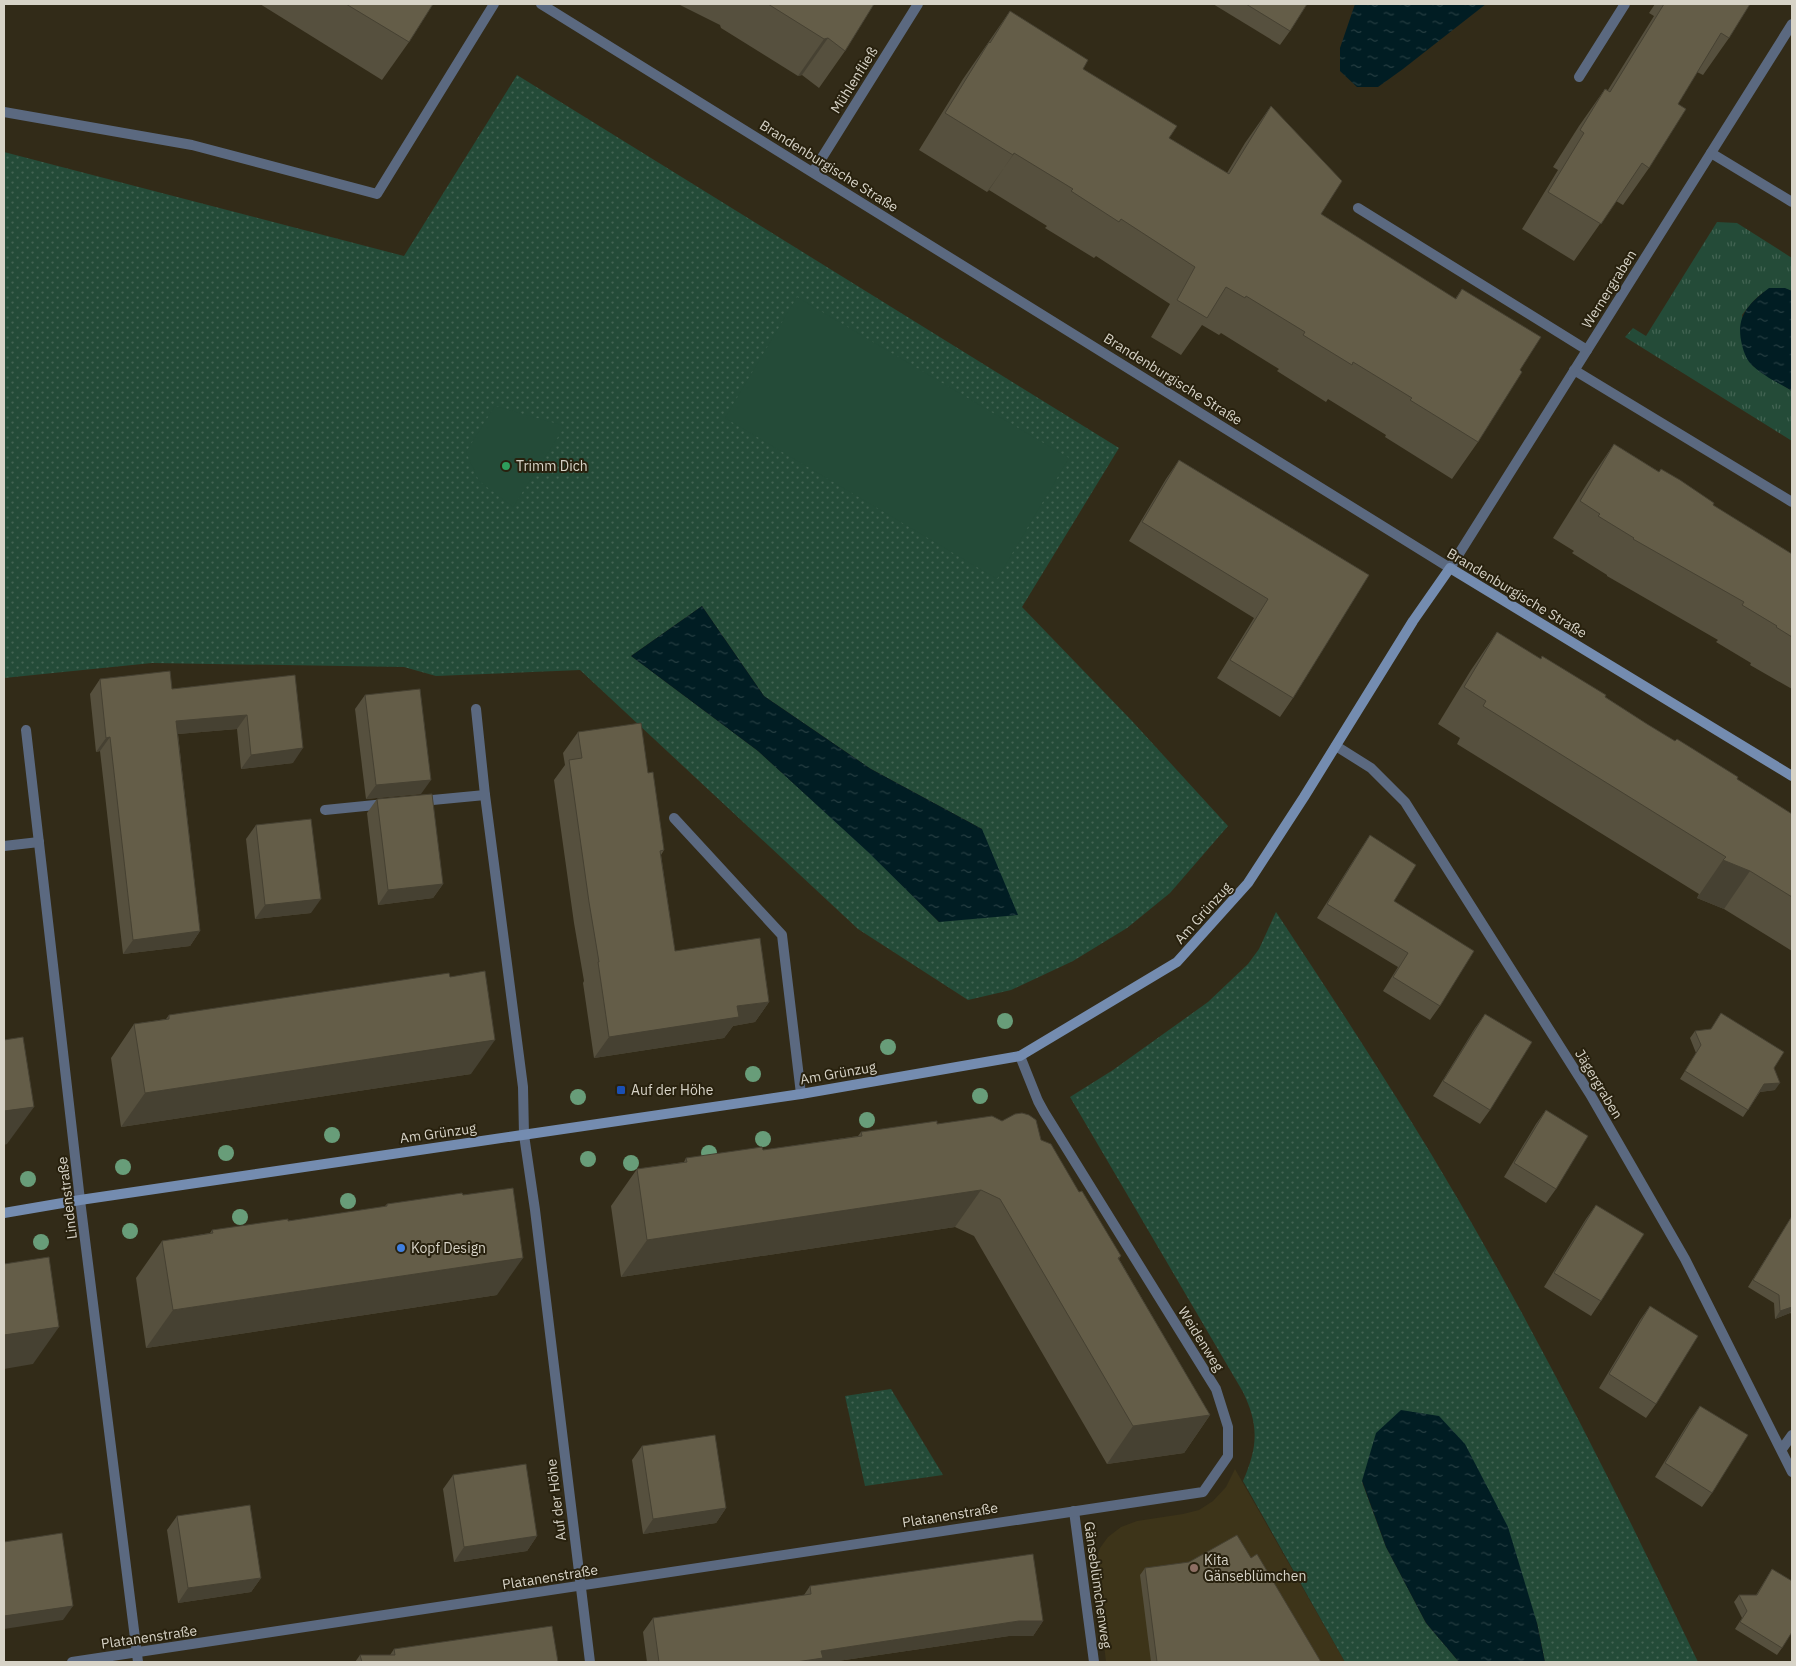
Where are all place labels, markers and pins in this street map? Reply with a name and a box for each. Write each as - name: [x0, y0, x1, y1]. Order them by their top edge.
- place label: Trimm Dich: [516, 457, 588, 475]
- marker: Trimm Dich: [500, 460, 512, 472]
- place label: Auf der Höhe: [631, 1081, 714, 1099]
- marker: Auf der Höhe: [615, 1084, 627, 1096]
- place label: Kopf Design: [411, 1239, 486, 1257]
- marker: Kopf Design: [395, 1242, 407, 1254]
- place label: Kita Gänseblümchen: [1204, 1551, 1306, 1585]
- marker: Kita Gänseblümchen: [1188, 1562, 1200, 1574]

